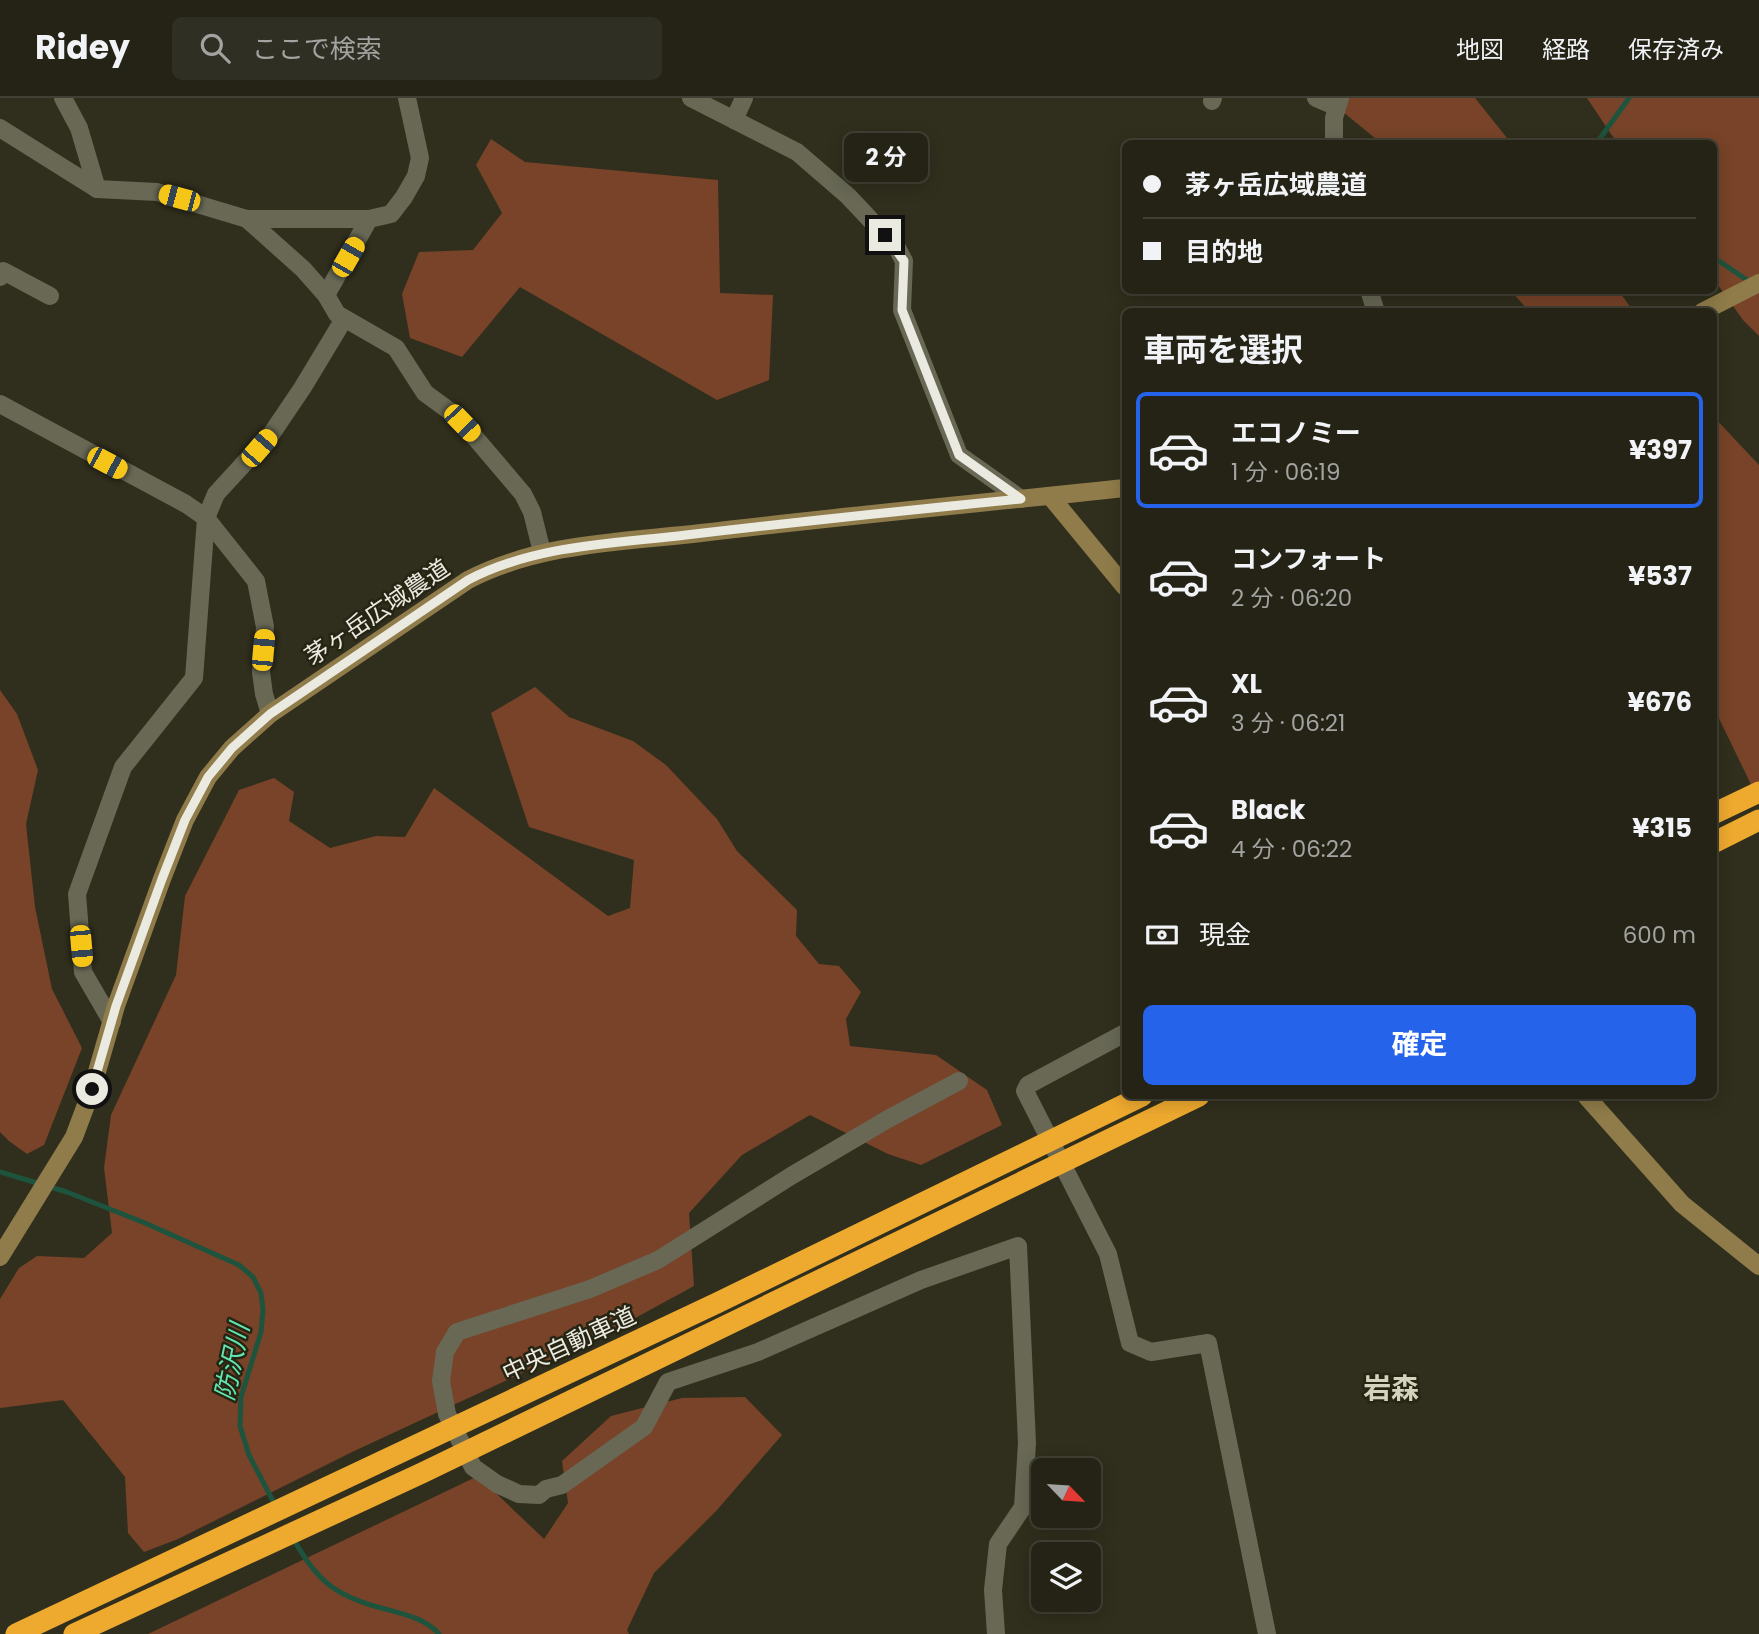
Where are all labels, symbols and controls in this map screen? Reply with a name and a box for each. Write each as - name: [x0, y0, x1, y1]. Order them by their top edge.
- search box: [172, 17, 662, 80]
- text: Ridey: [35, 24, 130, 71]
- icon: search: [196, 29, 234, 67]
- text: ここで検索: [252, 31, 382, 67]
- text: 地図: [1456, 33, 1504, 66]
- text: 経路: [1542, 33, 1590, 66]
- text: 保存済み: [1628, 33, 1724, 66]
- callout: 2 分: [843, 134, 927, 183]
- text: 2 分: [865, 141, 907, 173]
- text: 茅ヶ岳広域農道: [1185, 167, 1367, 203]
- car: [156, 182, 203, 214]
- route end: [869, 219, 901, 251]
- car: [329, 234, 368, 280]
- text: 目的地: [1185, 234, 1263, 270]
- text: 車両を選択: [1143, 327, 1303, 372]
- car: [440, 401, 485, 445]
- text: エコノミー: [1231, 415, 1361, 451]
- icon: car: [1147, 419, 1210, 482]
- car: [238, 425, 281, 471]
- text: ¥397: [1629, 432, 1692, 468]
- car: [84, 444, 131, 482]
- text: 1 分 · 06:19: [1231, 456, 1340, 488]
- text: コンフォート: [1231, 541, 1386, 577]
- icon: car: [1147, 545, 1210, 608]
- street label: 茅ヶ岳広域農道: [298, 551, 456, 673]
- text: ¥537: [1628, 558, 1692, 594]
- text: 2 分 · 06:20: [1231, 582, 1352, 614]
- car: [251, 628, 276, 672]
- text: XL: [1231, 666, 1262, 702]
- icon: car: [1147, 671, 1210, 734]
- text: ¥676: [1628, 684, 1692, 720]
- text: 3 分 · 06:21: [1231, 707, 1345, 739]
- text: Black: [1231, 792, 1305, 828]
- icon: car: [1147, 797, 1210, 860]
- text: ¥315: [1632, 810, 1692, 846]
- text: 4 分 · 06:22: [1231, 833, 1352, 865]
- icon: cash: [1143, 916, 1181, 954]
- text: 現金: [1199, 917, 1251, 953]
- text: 600 m: [1623, 919, 1696, 951]
- car: [69, 924, 94, 968]
- button: 確定: [1143, 1005, 1696, 1085]
- route start: [76, 1073, 108, 1105]
- street label: 中央自動車道: [497, 1299, 641, 1389]
- water label: 防沢川: [206, 1317, 258, 1404]
- district label: 岩森: [1363, 1369, 1419, 1408]
- north arrow: [1031, 1458, 1101, 1528]
- map controls: [1031, 1458, 1101, 1612]
- button: layers: [1031, 1542, 1101, 1612]

